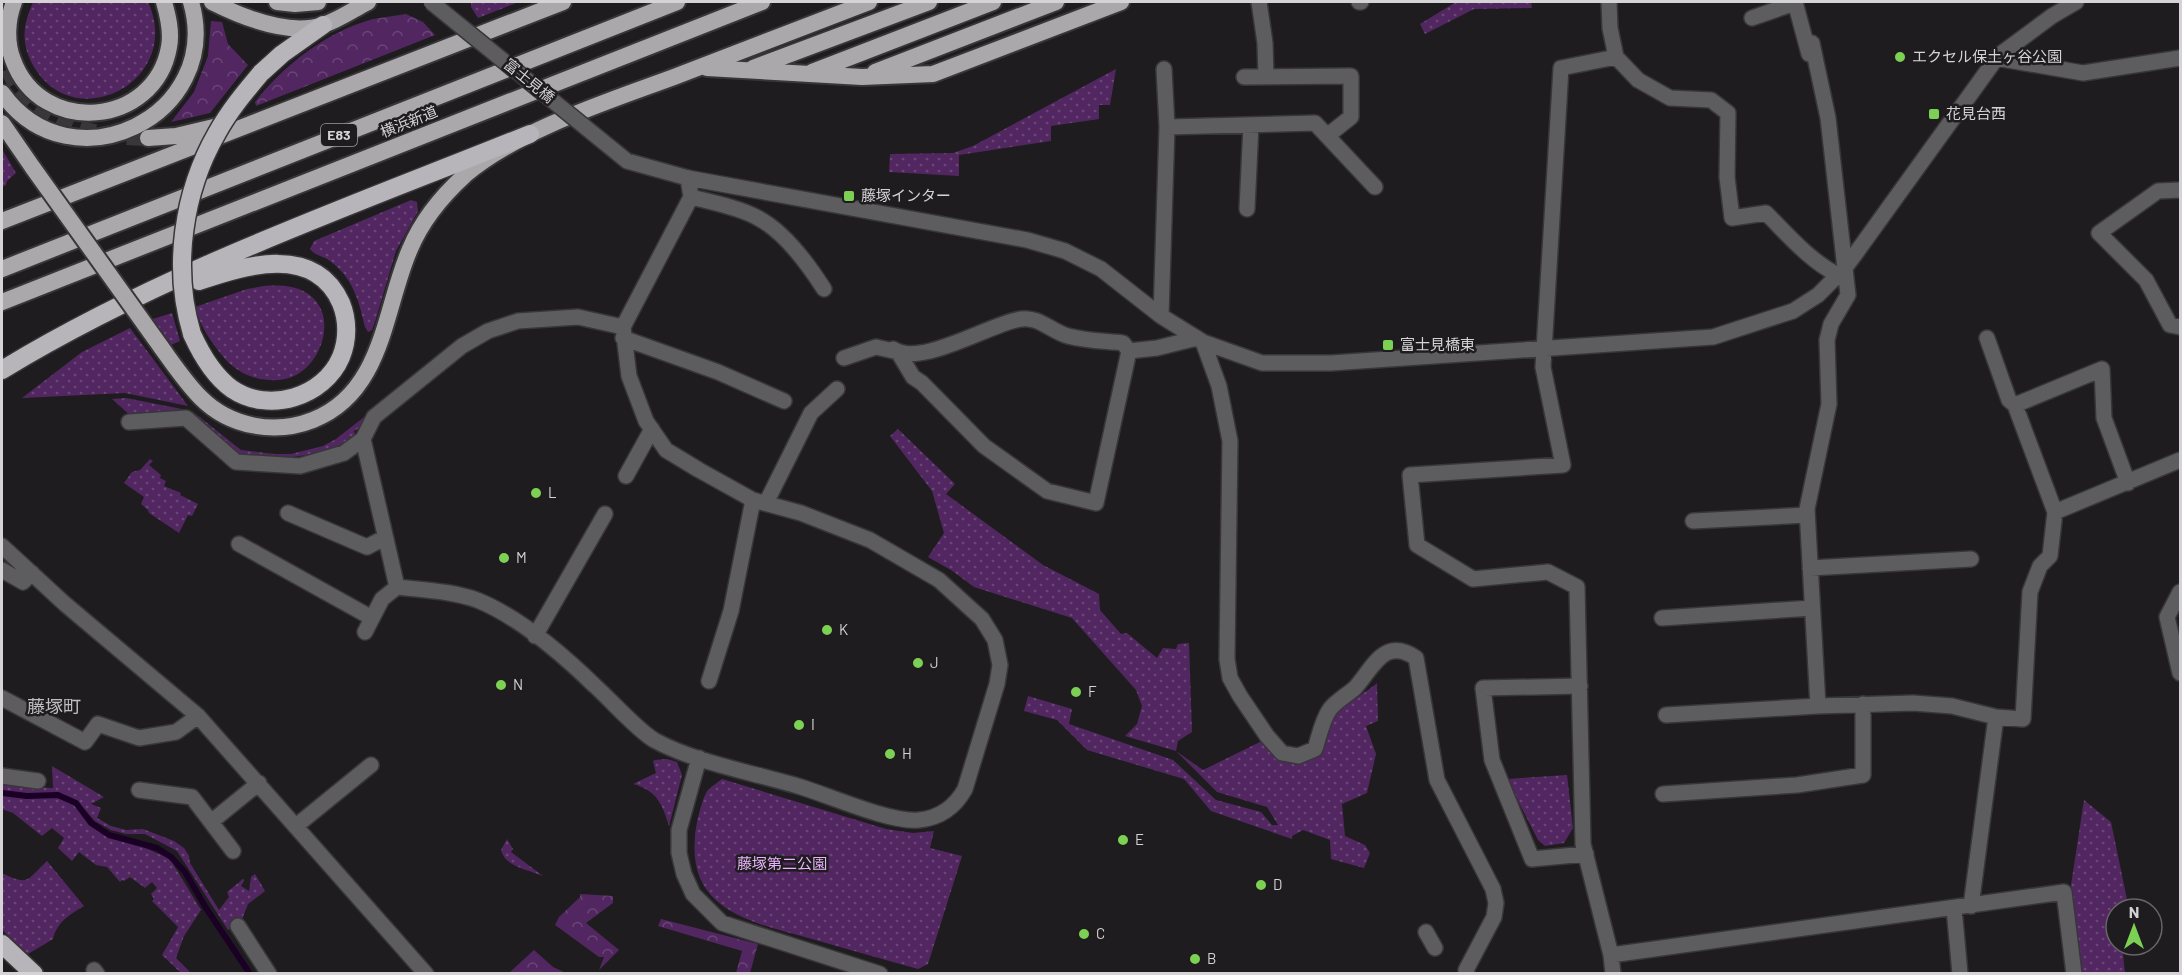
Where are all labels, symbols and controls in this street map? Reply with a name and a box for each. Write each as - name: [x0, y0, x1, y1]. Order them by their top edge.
- place label: エクセル保土ヶ谷公園: [1912, 47, 2062, 65]
- marker: エクセル保土ヶ谷公園: [1893, 50, 1907, 64]
- street label: 富士見橋: [501, 54, 559, 106]
- street label: 横浜新道: [377, 101, 440, 141]
- place label: 花見台西: [1946, 104, 2006, 122]
- marker: 花見台西: [1927, 107, 1941, 121]
- road number: E83: [321, 124, 357, 146]
- place label: 藤塚インター: [861, 186, 951, 204]
- marker: 藤塚インター: [842, 189, 856, 203]
- place label: 富士見橋東: [1400, 335, 1475, 353]
- marker: 富士見橋東: [1381, 338, 1395, 352]
- place label: L: [548, 483, 557, 501]
- marker: L: [529, 486, 543, 500]
- place label: M: [516, 548, 527, 566]
- marker: M: [497, 551, 511, 565]
- place label: K: [839, 620, 848, 638]
- marker: K: [820, 623, 834, 637]
- place label: J: [930, 653, 939, 671]
- marker: J: [911, 656, 925, 670]
- place label: N: [513, 675, 523, 693]
- marker: N: [494, 678, 508, 692]
- place label: F: [1088, 682, 1097, 700]
- marker: F: [1069, 685, 1083, 699]
- district label: 藤塚町: [27, 695, 81, 717]
- place label: I: [811, 715, 815, 733]
- marker: I: [792, 718, 806, 732]
- place label: H: [902, 744, 912, 762]
- marker: H: [883, 747, 897, 761]
- place label: E: [1135, 830, 1144, 848]
- marker: E: [1116, 833, 1130, 847]
- park label: 藤塚第二公園: [737, 854, 827, 872]
- place label: D: [1273, 875, 1282, 893]
- marker: D: [1254, 878, 1268, 892]
- north arrow: [2104, 897, 2164, 957]
- text: N: [2129, 902, 2139, 921]
- place label: C: [1096, 924, 1105, 942]
- marker: C: [1077, 927, 1091, 941]
- place label: B: [1207, 949, 1216, 967]
- marker: B: [1188, 952, 1202, 966]

